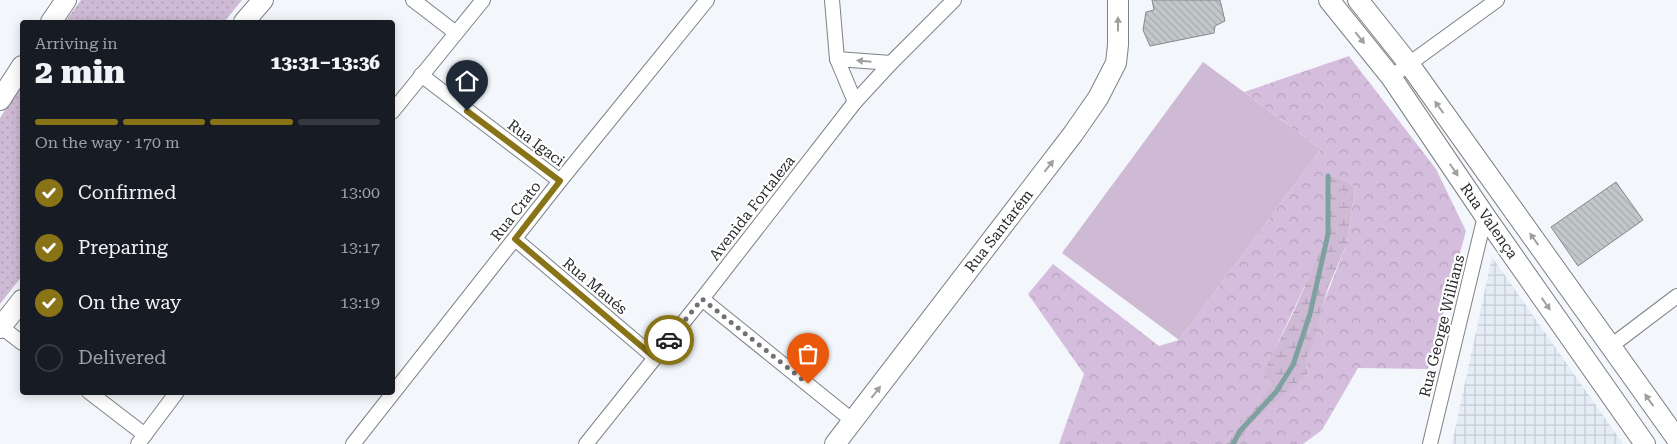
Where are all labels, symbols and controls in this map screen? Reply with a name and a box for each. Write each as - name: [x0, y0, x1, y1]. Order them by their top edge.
- one-way arrow: [1114, 15, 1122, 31]
- one-way arrow: [1354, 31, 1365, 44]
- text: Arriving in: [35, 34, 118, 53]
- text: 13:31–13:36: [271, 51, 380, 74]
- text: 2 min: [35, 53, 125, 91]
- one-way arrow: [856, 57, 872, 65]
- pin: [446, 60, 488, 111]
- icon: home: [453, 67, 481, 95]
- one-way arrow: [1435, 100, 1445, 113]
- street label: Rua Igaci: [504, 116, 568, 170]
- text: On the way · 170 m: [35, 133, 180, 152]
- street label: Avenida Fortaleza: [705, 152, 799, 264]
- one-way arrow: [1044, 160, 1055, 173]
- one-way arrow: [1449, 164, 1459, 177]
- street label: Rua Crato: [487, 178, 545, 244]
- icon: check: [35, 179, 63, 207]
- street label: Rua Valença: [1456, 180, 1522, 262]
- text: Confirmed: [78, 181, 176, 204]
- text: 13:00: [340, 183, 380, 202]
- street label: Rua Santarém: [961, 186, 1037, 276]
- one-way arrow: [1529, 232, 1539, 246]
- icon: check: [35, 234, 63, 262]
- text: Preparing: [78, 236, 168, 259]
- text: 13:17: [340, 238, 380, 257]
- street label: Rua George Willians: [1416, 253, 1468, 399]
- street label: Rua Maués: [559, 254, 631, 318]
- icon: check: [35, 289, 63, 317]
- text: On the way: [78, 291, 181, 314]
- text: 13:19: [340, 293, 380, 312]
- one-way arrow: [1541, 297, 1551, 311]
- courier: [644, 315, 694, 365]
- icon: car: [655, 326, 683, 354]
- pin: [787, 333, 829, 384]
- icon: bag: [794, 340, 822, 368]
- text: Delivered: [78, 346, 166, 369]
- one-way arrow: [870, 386, 881, 399]
- one-way arrow: [1644, 393, 1654, 406]

